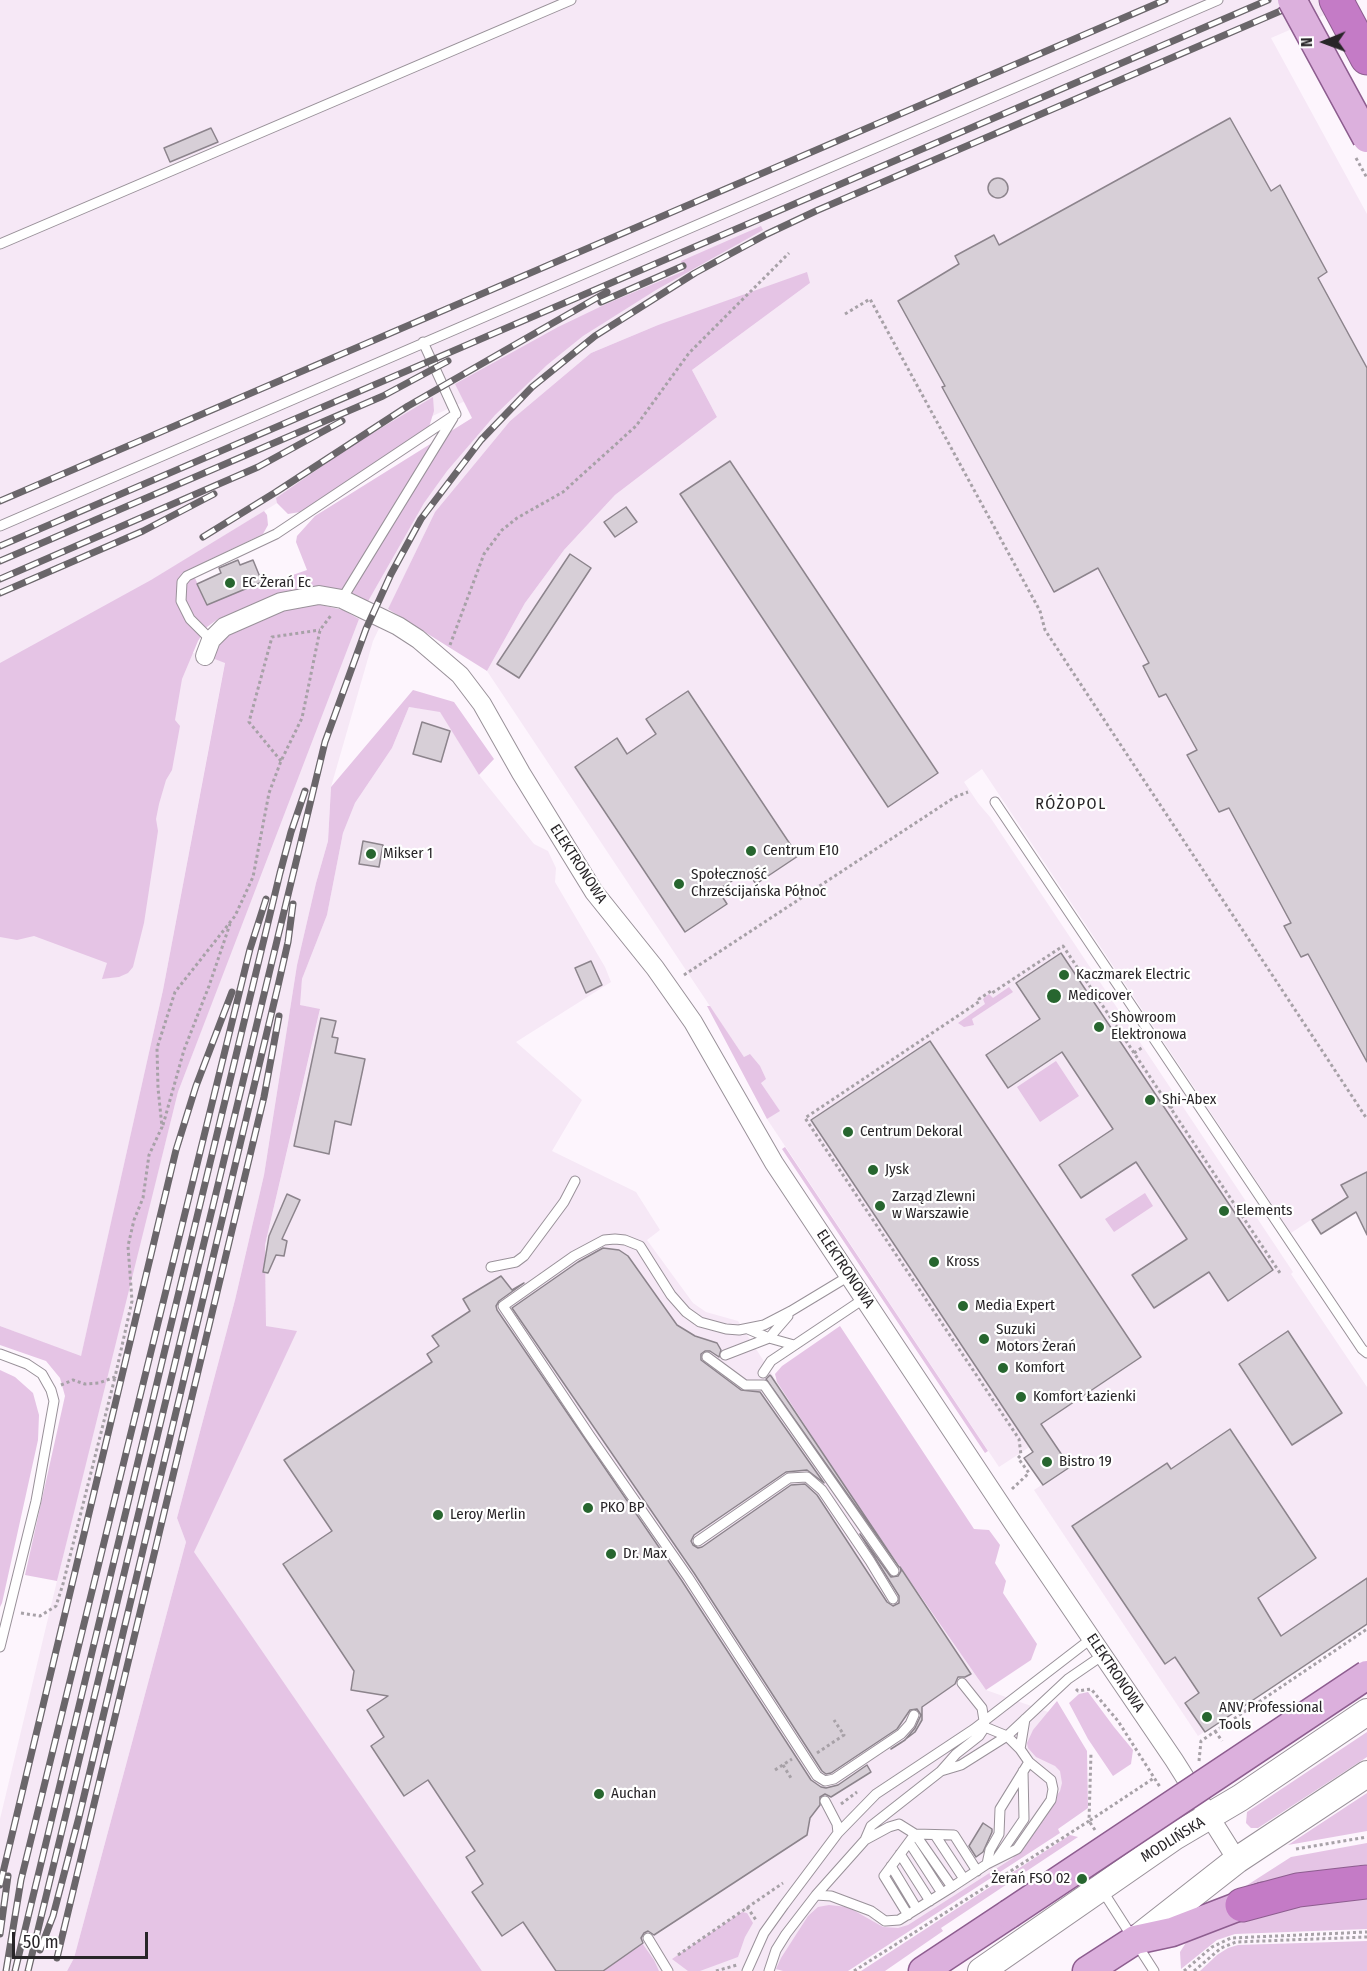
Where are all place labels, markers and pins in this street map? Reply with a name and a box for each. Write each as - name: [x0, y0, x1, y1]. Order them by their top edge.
- place label: EC Żerań Ec: [242, 574, 311, 592]
- marker: EC Żerań Ec: [223, 576, 237, 590]
- place label: Centrum E10: [763, 842, 839, 860]
- marker: Centrum E10: [744, 844, 758, 858]
- place label: Mikser 1: [383, 845, 433, 863]
- marker: Mikser 1: [364, 847, 378, 861]
- place label: Społeczność Chrześcijańska Północ: [691, 866, 826, 901]
- marker: Społeczność Chrześcijańska Północ: [672, 877, 686, 891]
- place label: Kaczmarek Electric: [1076, 966, 1190, 984]
- marker: Kaczmarek Electric: [1057, 968, 1071, 982]
- marker: Medicover: [1045, 987, 1063, 1005]
- place label: Medicover: [1068, 987, 1131, 1005]
- place label: Showroom Elektronowa: [1111, 1009, 1187, 1044]
- marker: Showroom Elektronowa: [1092, 1020, 1106, 1034]
- place label: Shi-Abex: [1162, 1091, 1216, 1109]
- marker: Shi-Abex: [1143, 1093, 1157, 1107]
- place label: Centrum Dekoral: [860, 1123, 962, 1141]
- marker: Centrum Dekoral: [841, 1125, 855, 1139]
- place label: Jysk: [885, 1161, 909, 1179]
- marker: Jysk: [866, 1163, 880, 1177]
- place label: Zarząd Zlewni w Warszawie: [892, 1188, 976, 1223]
- marker: Zarząd Zlewni w Warszawie: [873, 1199, 887, 1213]
- place label: Elements: [1236, 1202, 1292, 1220]
- marker: Elements: [1217, 1204, 1231, 1218]
- place label: Kross: [946, 1253, 979, 1271]
- marker: Kross: [927, 1255, 941, 1269]
- place label: Media Expert: [975, 1297, 1055, 1315]
- marker: Media Expert: [956, 1299, 970, 1313]
- place label: Suzuki Motors Żerań: [996, 1321, 1076, 1356]
- marker: Suzuki Motors Żerań: [977, 1332, 991, 1346]
- place label: Komfort: [1015, 1359, 1065, 1377]
- marker: Komfort: [996, 1361, 1010, 1375]
- place label: Komfort Łazienki: [1033, 1388, 1136, 1406]
- marker: Komfort Łazienki: [1014, 1390, 1028, 1404]
- place label: Bistro 19: [1059, 1453, 1112, 1471]
- marker: Bistro 19: [1040, 1455, 1054, 1469]
- place label: PKO BP: [600, 1499, 645, 1517]
- marker: PKO BP: [581, 1501, 595, 1515]
- place label: Leroy Merlin: [450, 1506, 526, 1524]
- marker: Leroy Merlin: [431, 1508, 445, 1522]
- place label: Dr. Max: [623, 1545, 667, 1563]
- marker: Dr. Max: [604, 1547, 618, 1561]
- place label: ANV Professional Tools: [1219, 1699, 1323, 1734]
- marker: ANV Professional Tools: [1200, 1710, 1214, 1724]
- place label: Auchan: [611, 1785, 656, 1803]
- marker: Auchan: [592, 1787, 606, 1801]
- place label: Żerań FSO 02: [991, 1870, 1070, 1888]
- marker: Żerań FSO 02: [1075, 1872, 1089, 1886]

